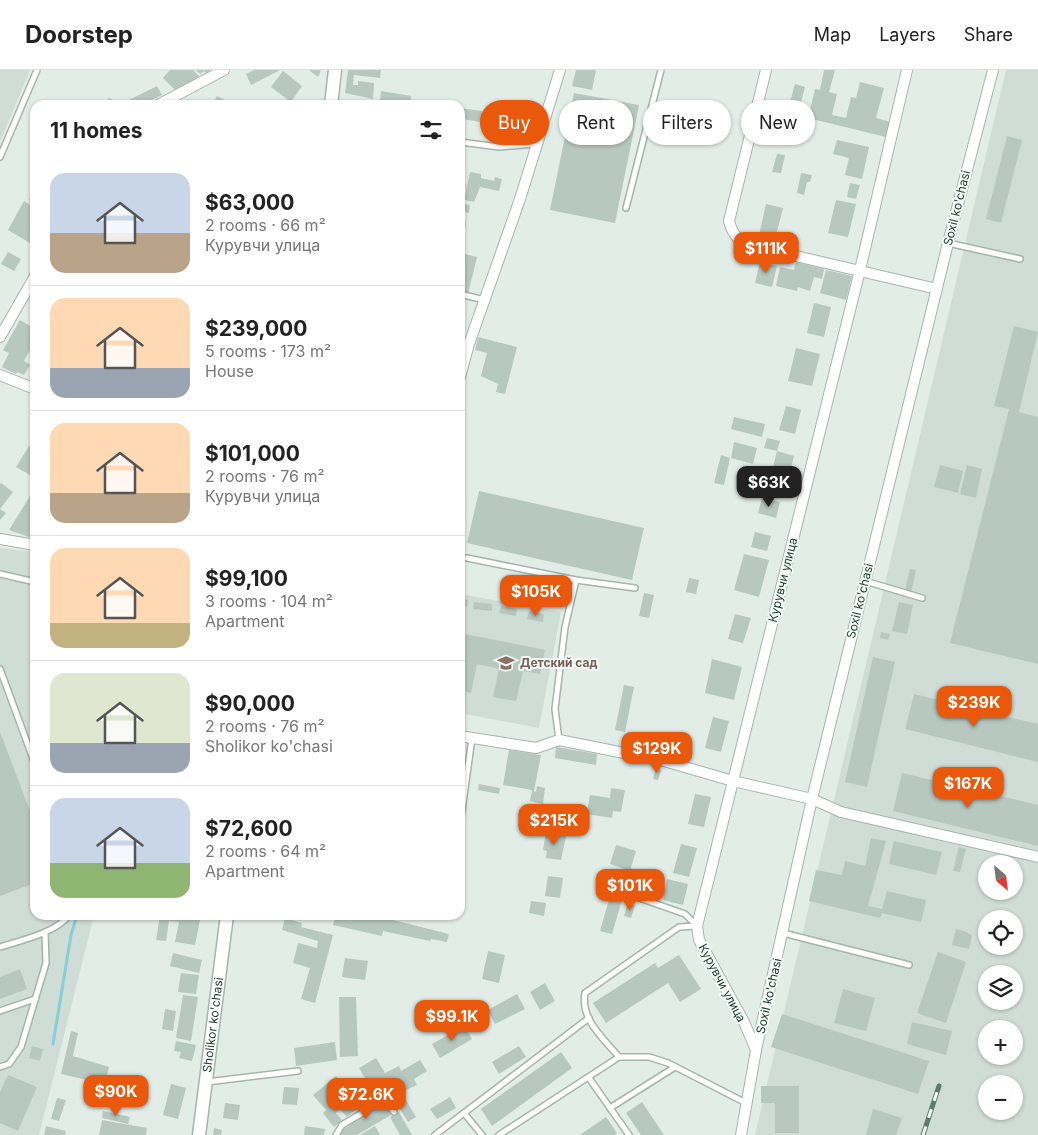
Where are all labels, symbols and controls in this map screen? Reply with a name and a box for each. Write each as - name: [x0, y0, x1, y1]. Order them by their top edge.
- text: Doorstep: [25, 20, 133, 49]
- text: Map: [814, 24, 851, 45]
- text: Layers: [879, 24, 936, 45]
- text: Share: [964, 24, 1013, 45]
- chip: Buy: [480, 100, 549, 145]
- chip: Rent: [559, 100, 633, 145]
- chip: Filters: [643, 100, 731, 145]
- chip: New: [741, 100, 815, 145]
- icon: filters: [417, 116, 445, 144]
- text: 11 homes: [50, 118, 142, 143]
- street label: Soxil ko'chasi: [940, 169, 973, 247]
- text: $63,000: [205, 190, 294, 215]
- icon: home: [90, 193, 150, 253]
- text: 2 rooms · 66 m²: [205, 215, 326, 235]
- pin: $111K: [731, 232, 801, 274]
- text: Курувчи улица: [205, 235, 320, 255]
- text: $111K: [745, 238, 787, 258]
- text: $239,000: [205, 316, 307, 341]
- icon: home: [90, 318, 150, 378]
- text: 5 rooms · 173 m²: [205, 341, 331, 361]
- text: House: [205, 361, 254, 381]
- text: $101,000: [205, 441, 300, 466]
- icon: home: [90, 443, 150, 503]
- text: 2 rooms · 76 m²: [205, 466, 325, 486]
- pin: $63K: [739, 466, 799, 508]
- text: $63K: [748, 472, 790, 492]
- text: Курувчи улица: [205, 486, 320, 506]
- street label: Курувчи улица: [765, 536, 800, 624]
- street label: Soxil ko'chasi: [843, 562, 876, 640]
- text: $99,100: [205, 566, 288, 591]
- icon: home: [90, 568, 150, 628]
- pin: $105K: [501, 574, 571, 617]
- text: $105K: [511, 581, 561, 601]
- text: 3 rooms · 104 m²: [205, 591, 333, 611]
- text: Apartment: [205, 611, 285, 631]
- school or university icon: Детский сад: [496, 653, 516, 673]
- place label: Детский сад: [520, 655, 597, 670]
- pin: $239K: [939, 686, 1009, 728]
- text: $90,000: [205, 691, 295, 716]
- text: $239K: [948, 692, 1000, 712]
- icon: home: [90, 693, 150, 753]
- text: 2 rooms · 76 m²: [205, 716, 325, 736]
- pin: $129K: [622, 732, 692, 774]
- text: Sholikor ko'chasi: [205, 736, 333, 756]
- text: $129K: [632, 738, 682, 758]
- pin: $167K: [933, 766, 1003, 809]
- text: $167K: [944, 773, 992, 793]
- pin: $215K: [519, 804, 589, 846]
- text: $215K: [529, 810, 579, 830]
- text: $72,600: [205, 816, 293, 841]
- icon: home: [90, 818, 150, 878]
- text: 2 rooms · 64 m²: [205, 841, 326, 861]
- north arrow: [978, 855, 1022, 900]
- map controls: [978, 855, 1023, 1120]
- text: Apartment: [205, 861, 285, 881]
- pin: $101K: [595, 868, 665, 911]
- text: $101K: [607, 875, 653, 895]
- button: locate: [978, 910, 1023, 955]
- street label: Курувчи улица: [696, 941, 749, 1024]
- street label: Soxil ko'chasi: [753, 957, 785, 1035]
- button: layers: [978, 965, 1023, 1010]
- street label: Sholikor ko'chasi: [199, 976, 226, 1073]
- pin: $99.1K: [411, 1000, 493, 1042]
- text: $99.1K: [425, 1006, 479, 1026]
- button: +: [978, 1020, 1023, 1065]
- pin: $90K: [86, 1074, 146, 1117]
- button: −: [978, 1075, 1023, 1120]
- pin: $72.6K: [325, 1078, 407, 1120]
- text: $90K: [94, 1081, 138, 1101]
- text: $72.6K: [338, 1084, 394, 1104]

